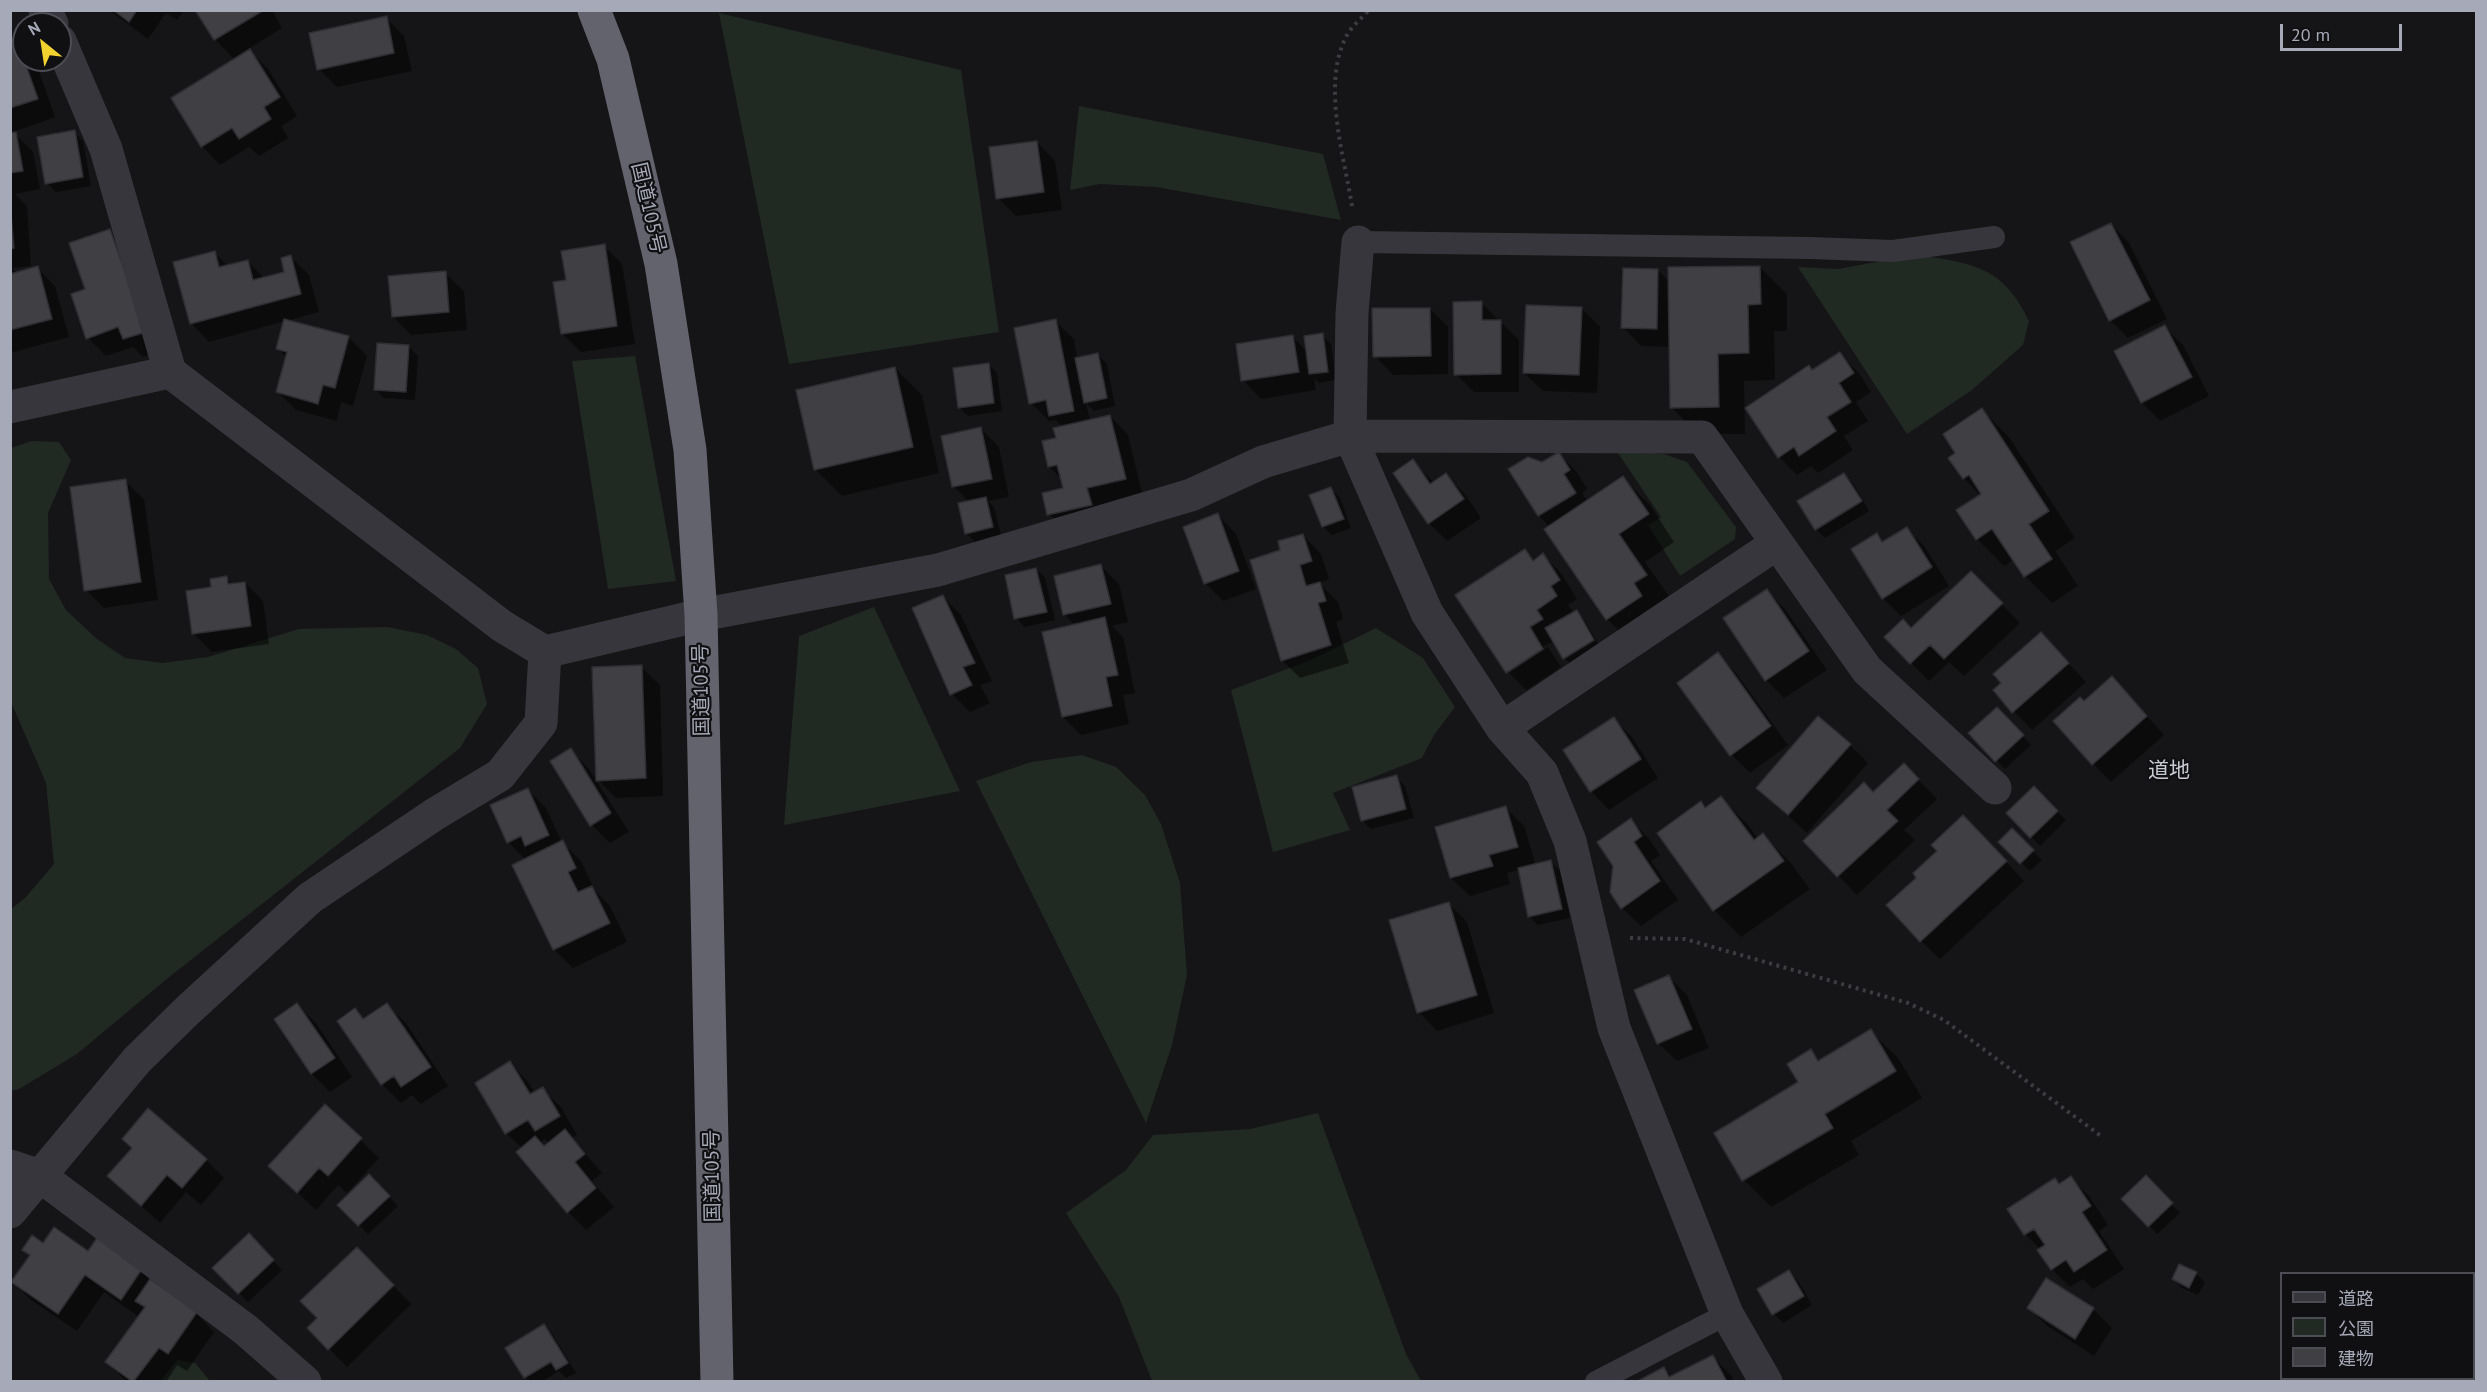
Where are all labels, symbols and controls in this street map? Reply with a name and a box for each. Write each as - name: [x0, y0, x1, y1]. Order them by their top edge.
- north arrow: [12, 12, 72, 72]
- scale bar: [2283, 12, 2404, 50]
- text: N: [24, 17, 44, 39]
- text: 20 m: [2291, 23, 2330, 46]
- street label: 国道105号: [626, 160, 670, 256]
- street label: 国道105号: [689, 643, 715, 737]
- district label: 道地: [2148, 758, 2190, 784]
- street label: 国道105号: [700, 1129, 726, 1223]
- legend: [2280, 1272, 2475, 1380]
- text: 道路: [2338, 1287, 2374, 1310]
- text: 公園: [2338, 1317, 2374, 1340]
- text: 建物: [2338, 1347, 2374, 1370]

